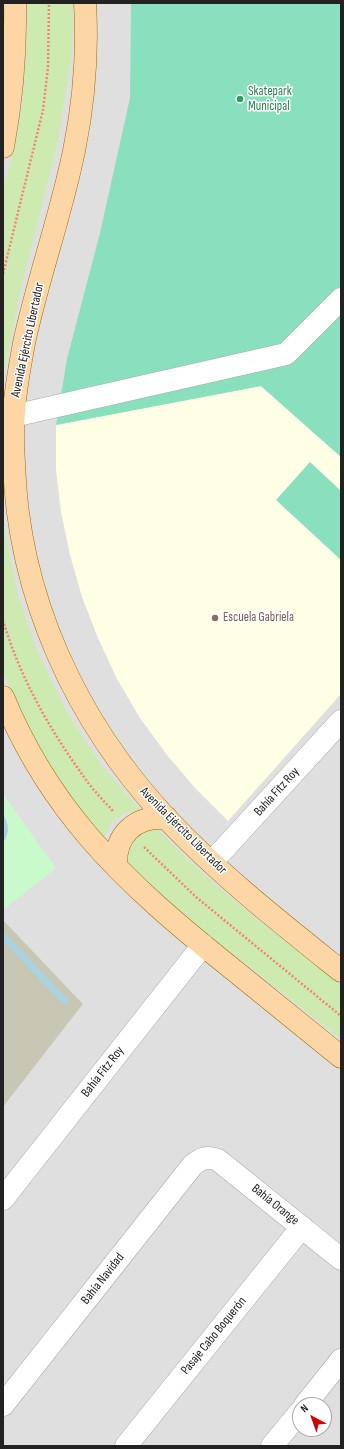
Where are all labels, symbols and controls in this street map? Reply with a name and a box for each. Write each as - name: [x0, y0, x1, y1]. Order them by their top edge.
- place label: Skatepark Municipal: [248, 84, 292, 115]
- marker: Skatepark Municipal: [235, 94, 245, 104]
- street label: Avenida Ejército Libertador: [8, 281, 48, 399]
- place label: Escuela Gabriela: [223, 610, 294, 626]
- marker: Escuela Gabriela: [210, 613, 220, 623]
- street label: Bahía Fitz Roy: [251, 764, 303, 820]
- street label: Avenida Ejército Libertador: [136, 784, 230, 878]
- street label: Bahía Fitz Roy: [78, 1043, 128, 1101]
- street label: Bahía Orange: [248, 1181, 302, 1229]
- street label: Bahía Navidad: [78, 1250, 128, 1308]
- street label: Pasaje Cabo Boquerón: [178, 1294, 250, 1378]
- north arrow: [292, 1397, 332, 1437]
- text: N: [298, 1401, 311, 1415]

